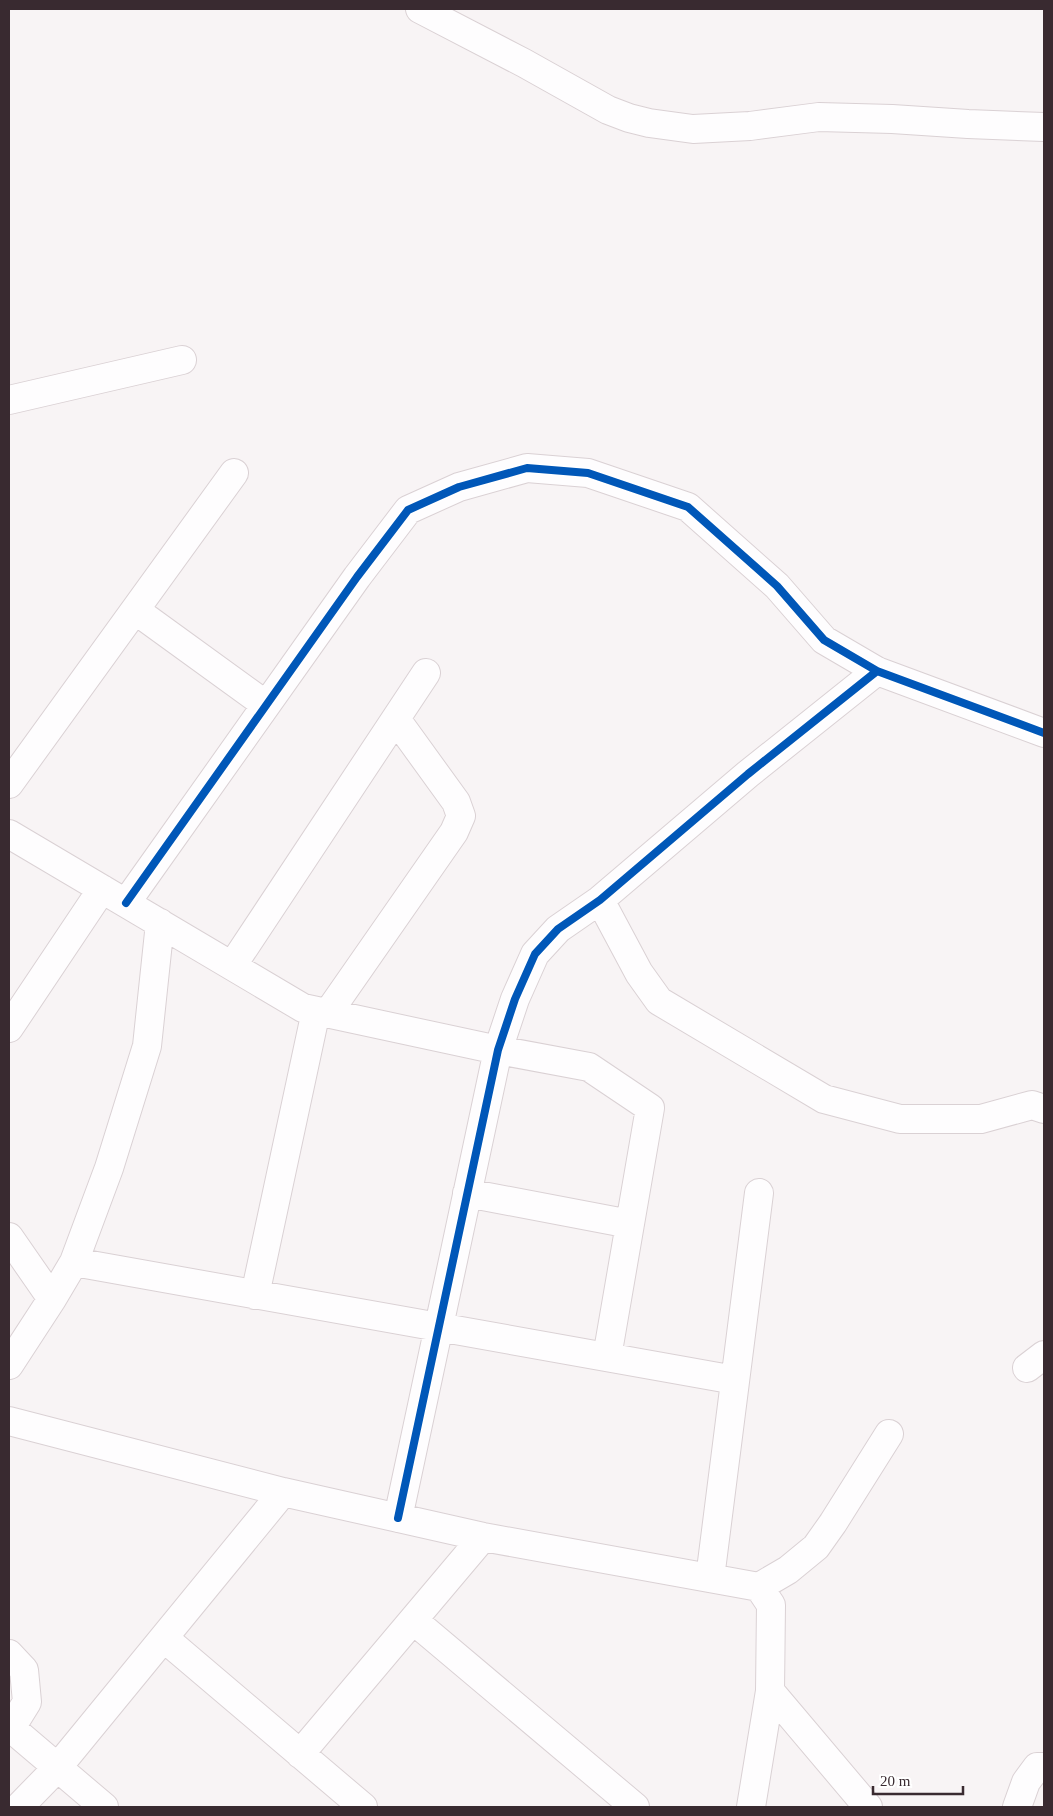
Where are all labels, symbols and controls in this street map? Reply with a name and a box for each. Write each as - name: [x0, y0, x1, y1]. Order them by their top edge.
- scale bar: [873, 1764, 963, 1796]
- text: 20 m: [880, 1773, 911, 1789]

